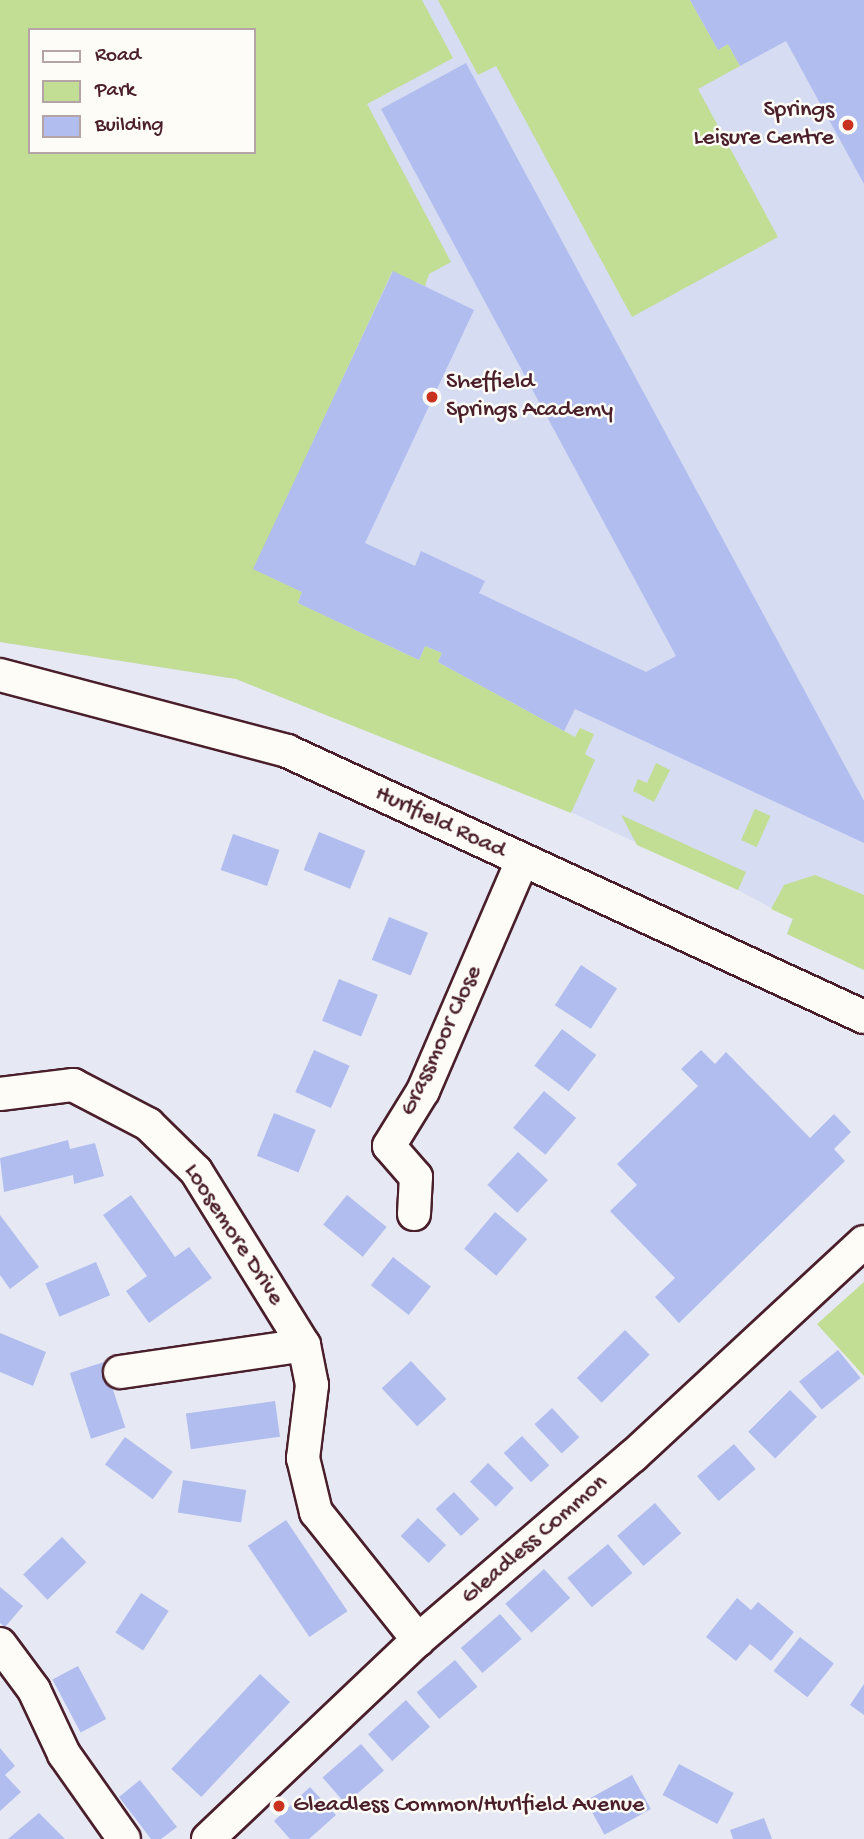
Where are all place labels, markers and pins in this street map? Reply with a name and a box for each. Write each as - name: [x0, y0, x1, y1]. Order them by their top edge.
- place label: Springs Leisure Centre: [693, 97, 834, 153]
- marker: Springs Leisure Centre: [840, 117, 856, 133]
- place label: Sheffield Springs Academy: [446, 369, 613, 425]
- marker: Sheffield Springs Academy: [424, 389, 440, 405]
- place label: Gleadless Common/Hurlfield Avenue: [293, 1792, 644, 1820]
- marker: Gleadless Common/Hurlfield Avenue: [271, 1798, 287, 1814]

